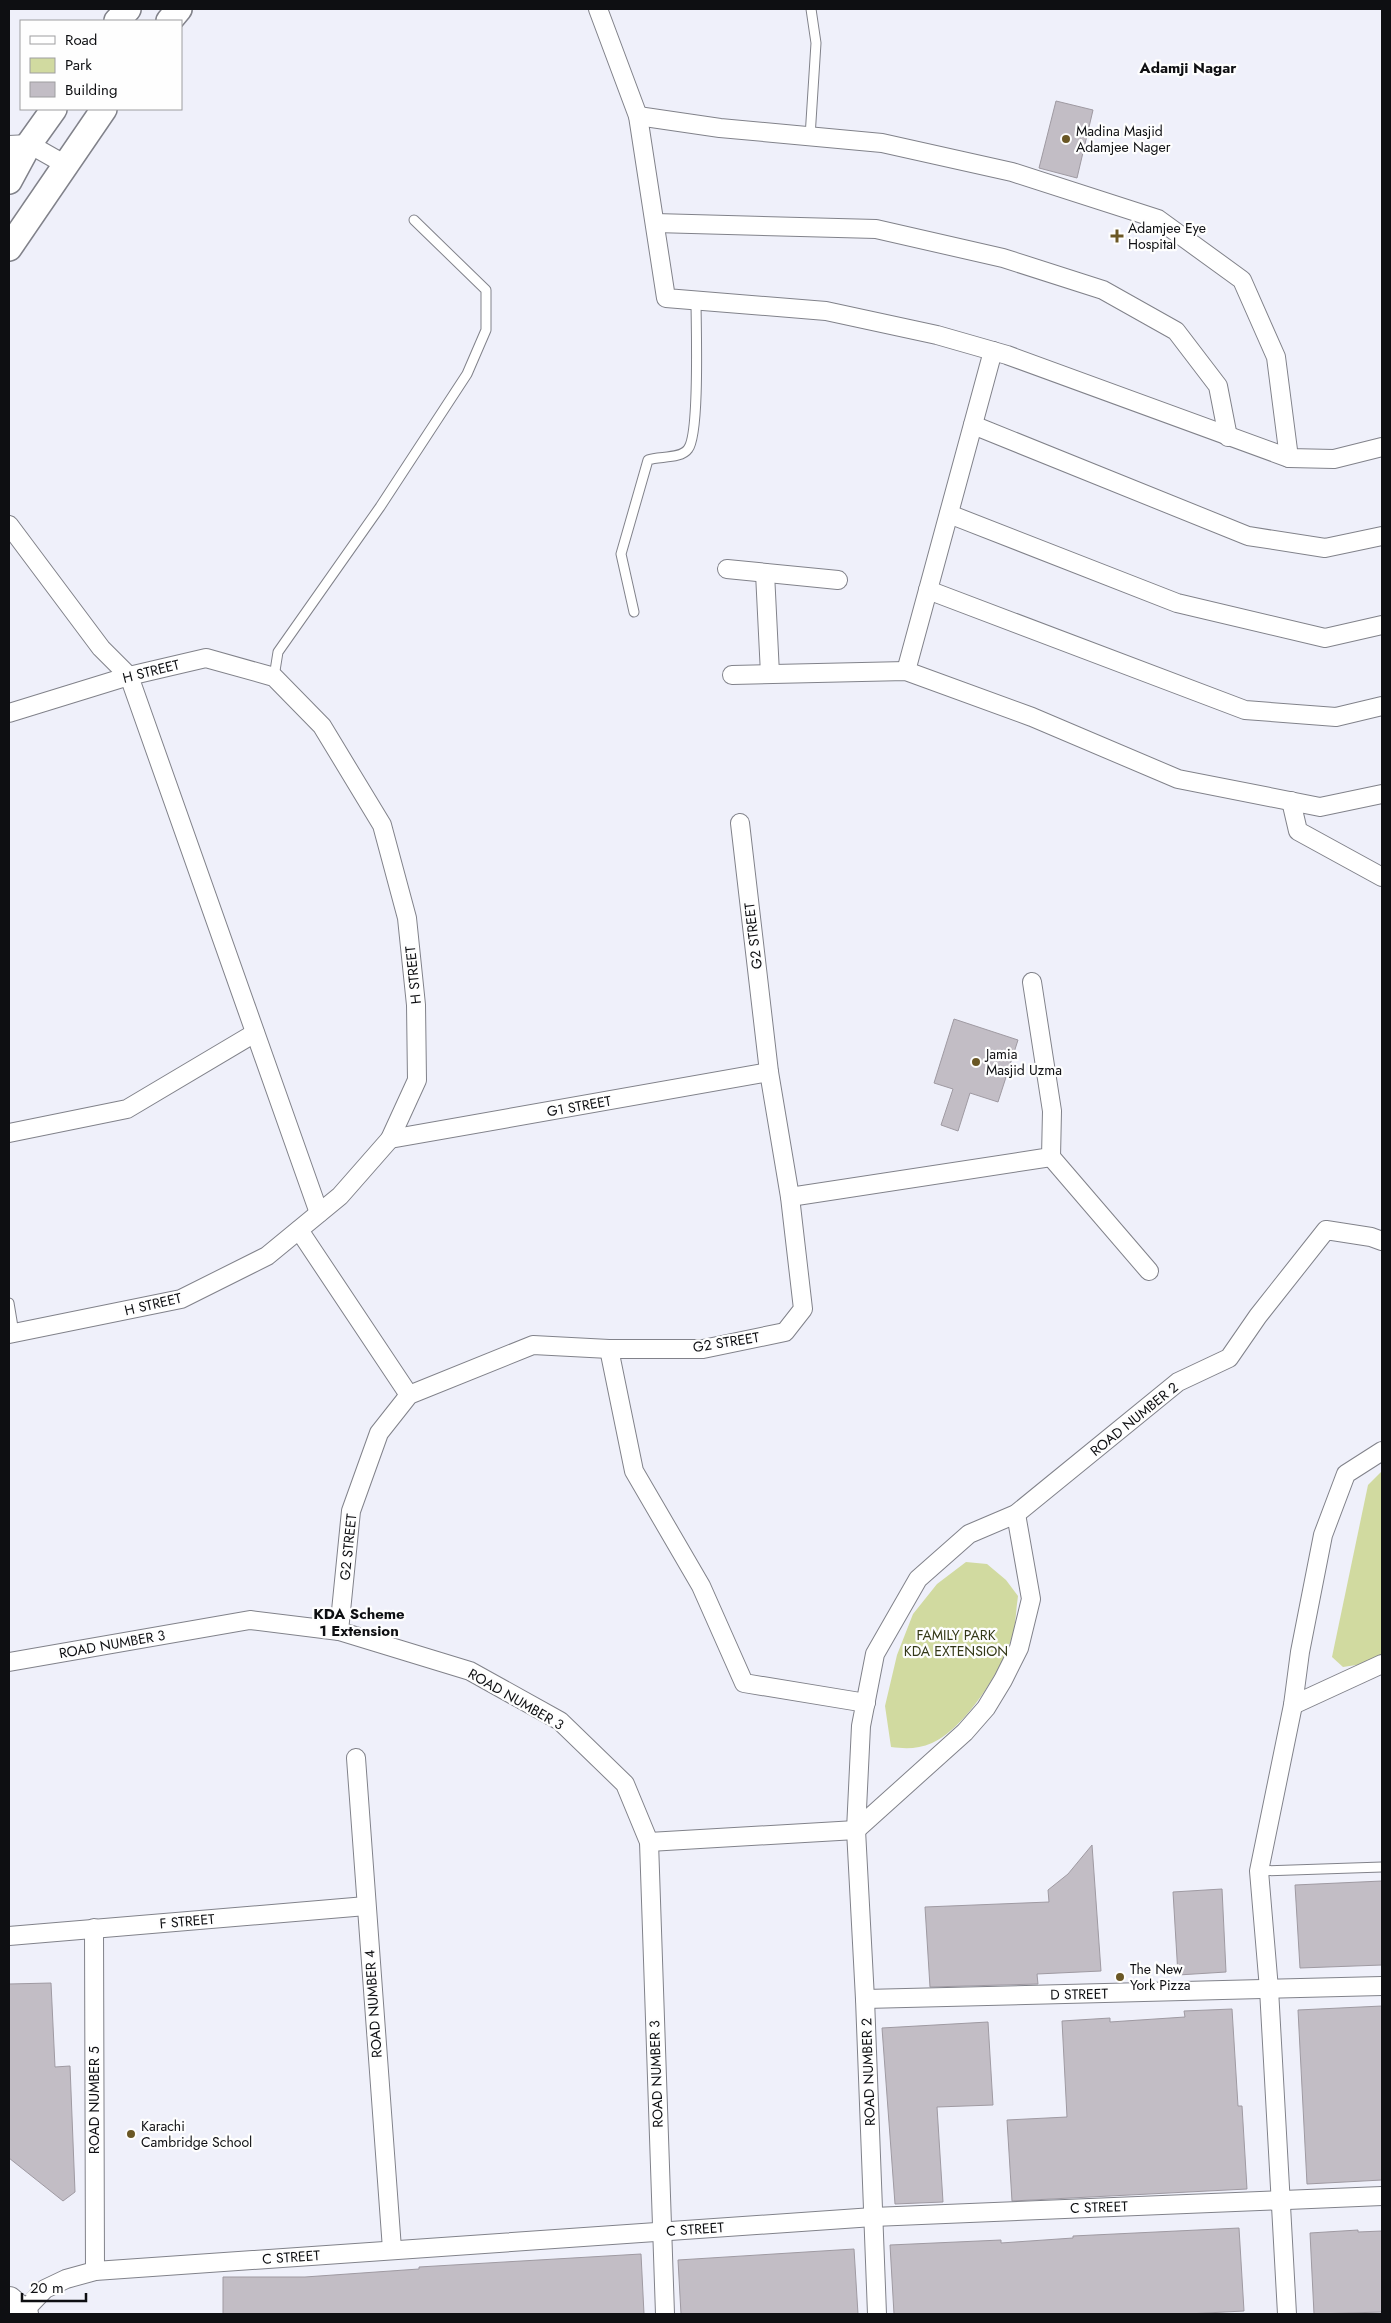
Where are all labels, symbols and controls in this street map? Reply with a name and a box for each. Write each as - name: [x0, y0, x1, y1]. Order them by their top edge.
- legend: [20, 20, 182, 110]
- text: Road: [65, 29, 97, 51]
- text: Park: [65, 54, 92, 76]
- district label: Adamji Nagar: [1139, 57, 1237, 79]
- text: Building: [65, 79, 117, 101]
- place label: Madina Masjid Adamjee Nager: [1076, 121, 1171, 157]
- marker: Madina Masjid Adamjee Nager: [1060, 133, 1072, 145]
- place label: Adamjee Eye Hospital: [1128, 218, 1206, 254]
- marker: Adamjee Eye Hospital: [1110, 229, 1124, 243]
- street label: H STREET: [120, 654, 182, 688]
- street label: G2 STREET: [739, 901, 767, 970]
- street label: H STREET: [400, 945, 426, 1005]
- place label: Jamia Masjid Uzma: [984, 1044, 1062, 1080]
- marker: Jamia Masjid Uzma: [970, 1056, 982, 1068]
- street label: G1 STREET: [545, 1090, 613, 1122]
- street label: H STREET: [122, 1288, 184, 1320]
- street label: G2 STREET: [691, 1327, 761, 1357]
- street label: ROAD NUMBER 2: [1086, 1377, 1182, 1461]
- street label: G2 STREET: [335, 1512, 361, 1581]
- district label: KDA Scheme 1 Extension: [313, 1603, 405, 1642]
- street label: ROAD NUMBER 3: [57, 1625, 167, 1663]
- park label: FAMILY PARK KDA EXTENSION: [904, 1625, 1008, 1661]
- street label: ROAD NUMBER 3: [464, 1663, 568, 1735]
- street label: F STREET: [159, 1909, 216, 1933]
- street label: ROAD NUMBER 4: [359, 1949, 387, 2059]
- place label: The New York Pizza: [1130, 1959, 1191, 1995]
- marker: The New York Pizza: [1114, 1971, 1126, 1983]
- street label: D STREET: [1050, 1983, 1108, 2005]
- street label: ROAD NUMBER 2: [856, 2018, 880, 2126]
- street label: ROAD NUMBER 3: [644, 2020, 668, 2128]
- street label: ROAD NUMBER 5: [84, 2046, 104, 2154]
- place label: Karachi Cambridge School: [141, 2116, 252, 2152]
- marker: Karachi Cambridge School: [125, 2128, 137, 2140]
- street label: C STREET: [1070, 2196, 1129, 2218]
- street label: C STREET: [666, 2217, 725, 2241]
- street label: C STREET: [262, 2245, 321, 2269]
- scale bar: [22, 2270, 86, 2302]
- text: 20 m: [30, 2277, 64, 2299]

